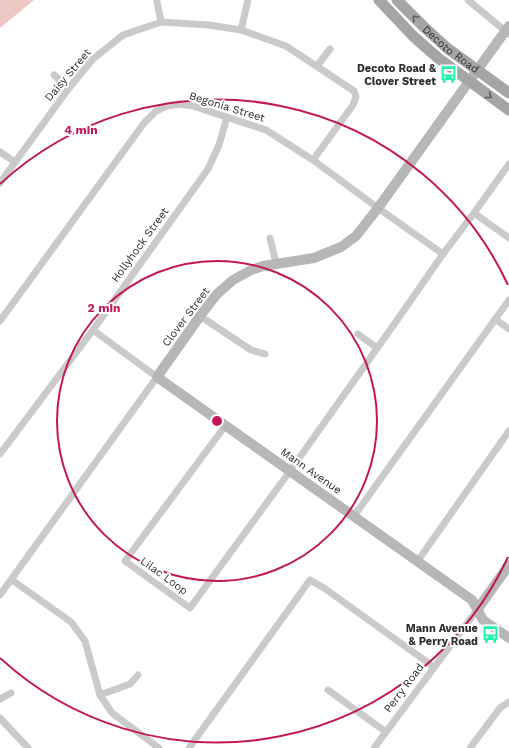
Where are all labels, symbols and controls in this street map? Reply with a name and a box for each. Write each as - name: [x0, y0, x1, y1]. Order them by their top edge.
- one-way arrow: [412, 15, 420, 23]
- street label: Decoto Road: [420, 22, 482, 76]
- street label: Daisy Street: [42, 46, 94, 104]
- place label: Decoto Road & Clover Street: [357, 62, 437, 88]
- bus stop icon: Decoto Road & Clover Street: [439, 64, 459, 84]
- street label: Begonia Street: [188, 89, 267, 125]
- one-way arrow: [485, 91, 492, 98]
- text: 4 min: [64, 123, 98, 137]
- street label: Hollyhock Street: [109, 205, 172, 285]
- street label: Clover Street: [160, 285, 213, 349]
- text: 2 min: [88, 301, 120, 315]
- centre of rings: [210, 414, 224, 428]
- street label: Mann Avenue: [278, 445, 344, 497]
- street label: Lilac Loop: [138, 554, 190, 598]
- place label: Mann Avenue & Perry Road: [406, 622, 478, 648]
- bus stop icon: Mann Avenue & Perry Road: [481, 624, 501, 644]
- street label: Perry Road: [381, 661, 427, 715]

